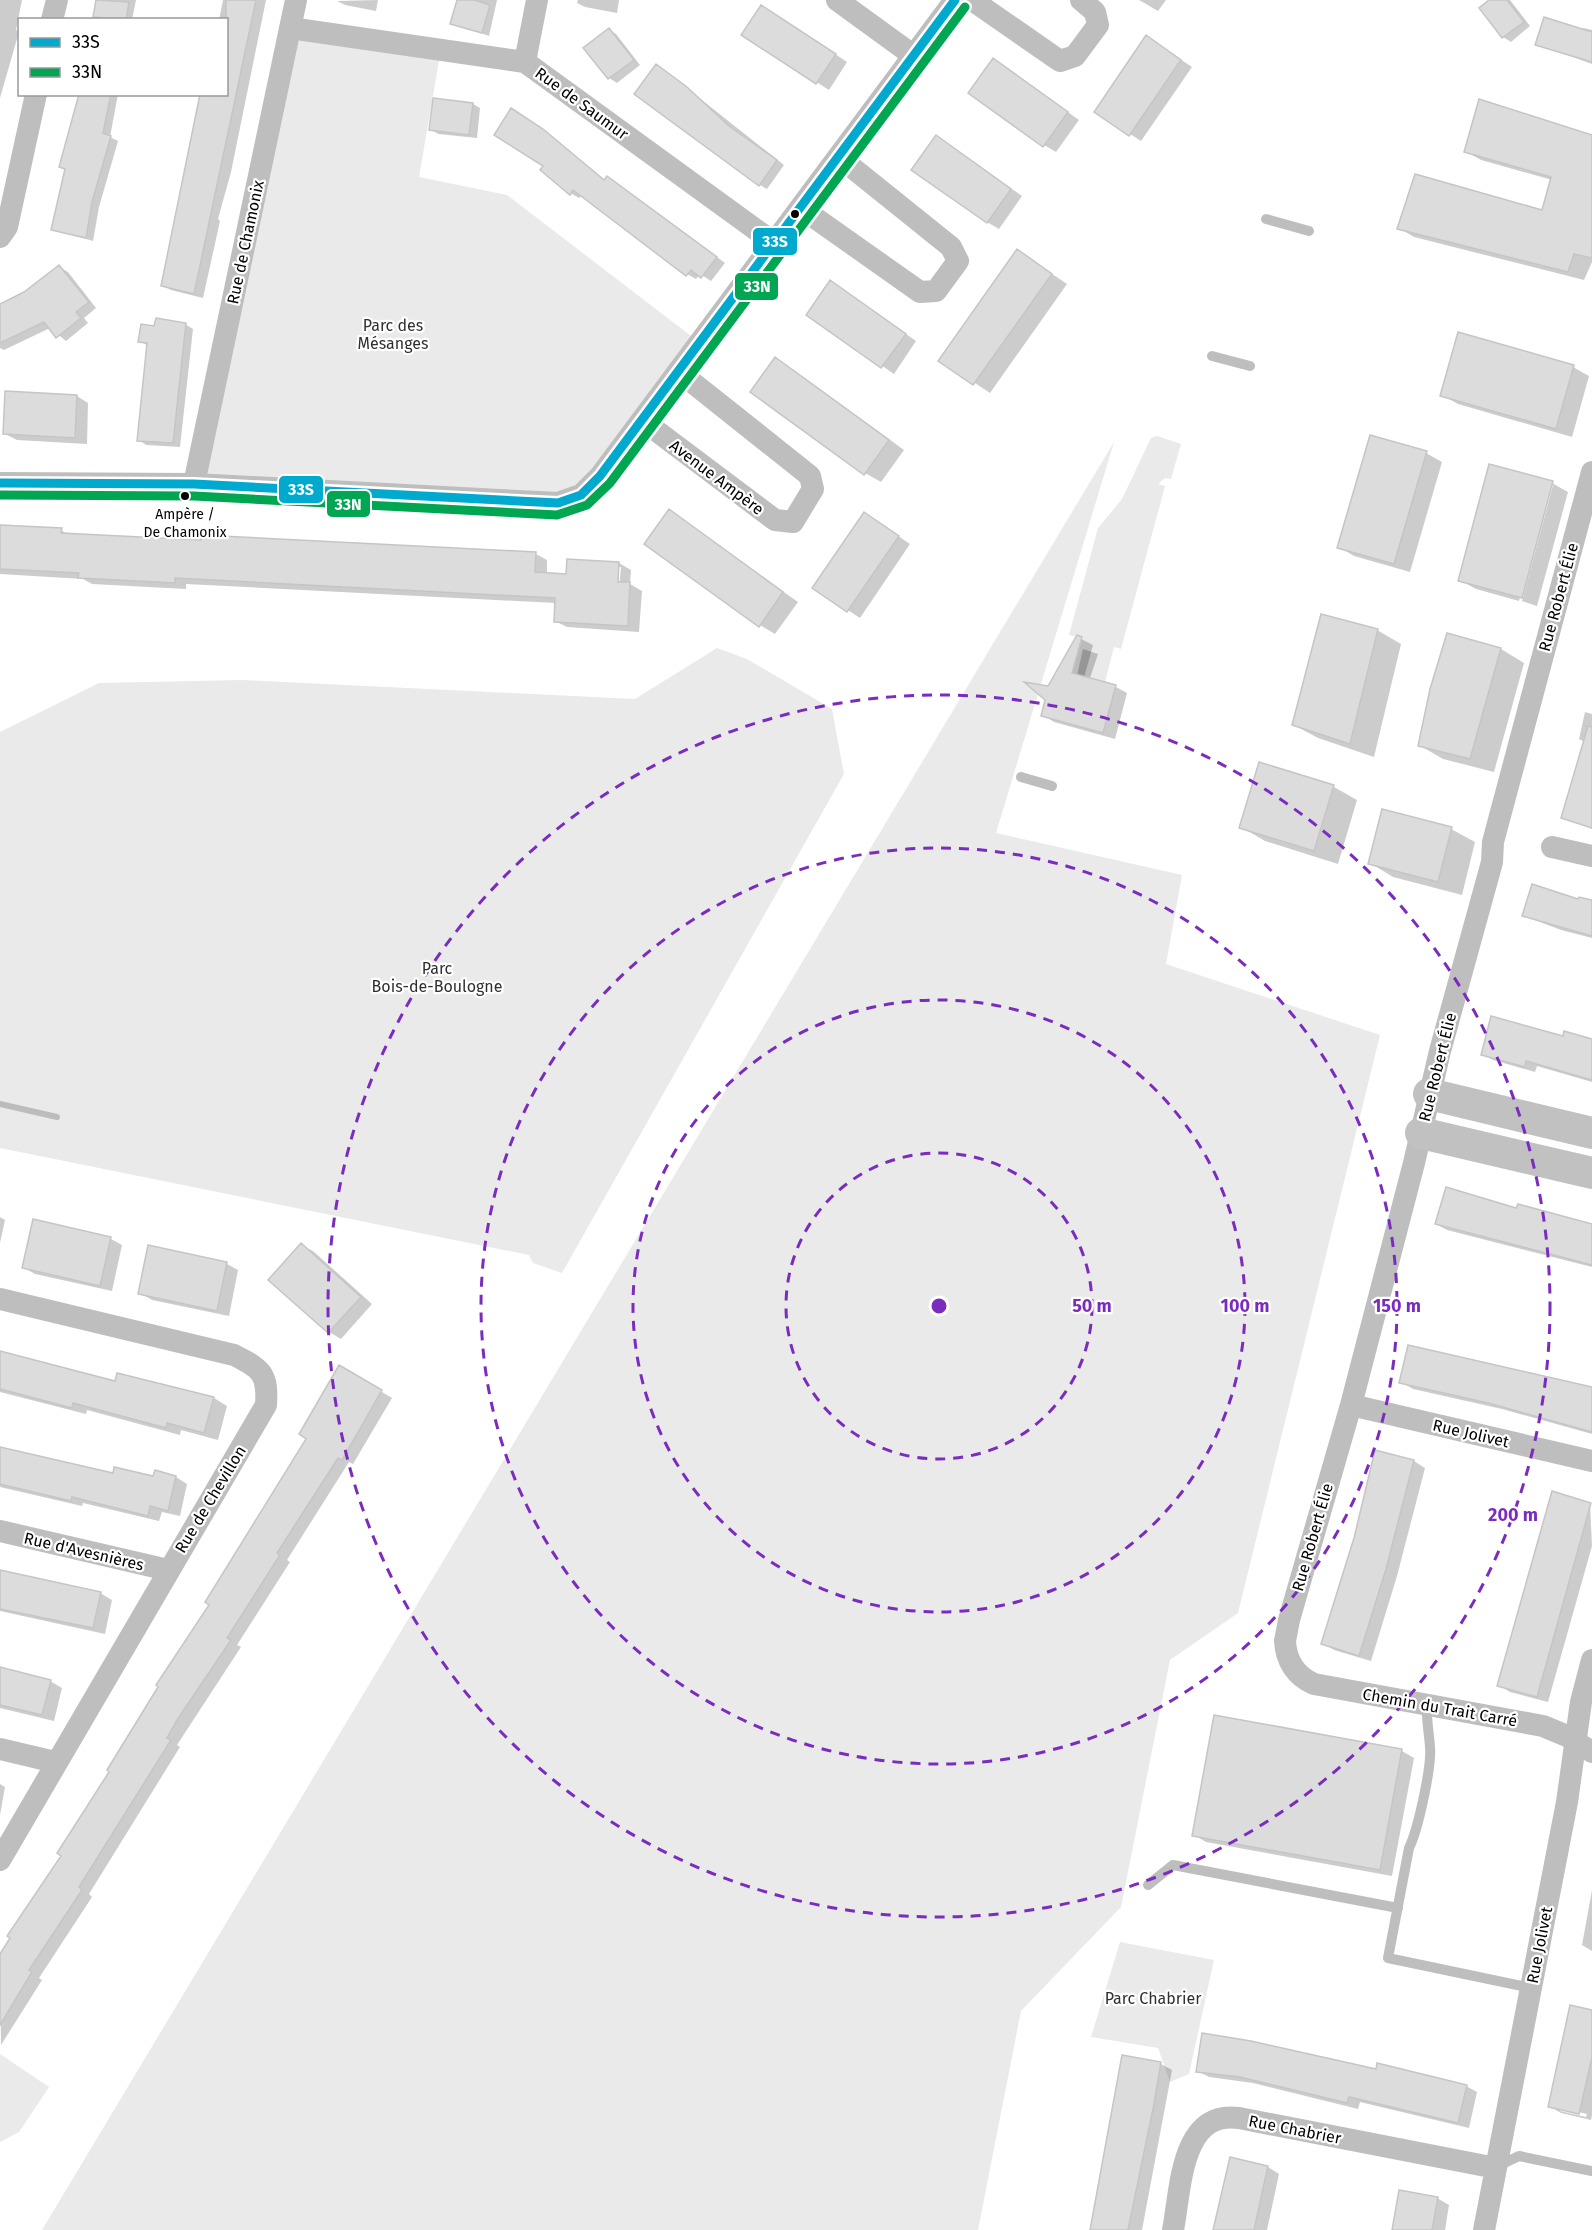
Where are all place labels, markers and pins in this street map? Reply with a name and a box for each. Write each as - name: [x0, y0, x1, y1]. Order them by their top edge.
- unlabelled marker: [789, 208, 801, 220]
- marker: Ampère / De Chamonix: [179, 490, 191, 502]
- place label: Ampère / De Chamonix: [144, 506, 227, 541]
- centre of rings: [929, 1296, 949, 1316]

